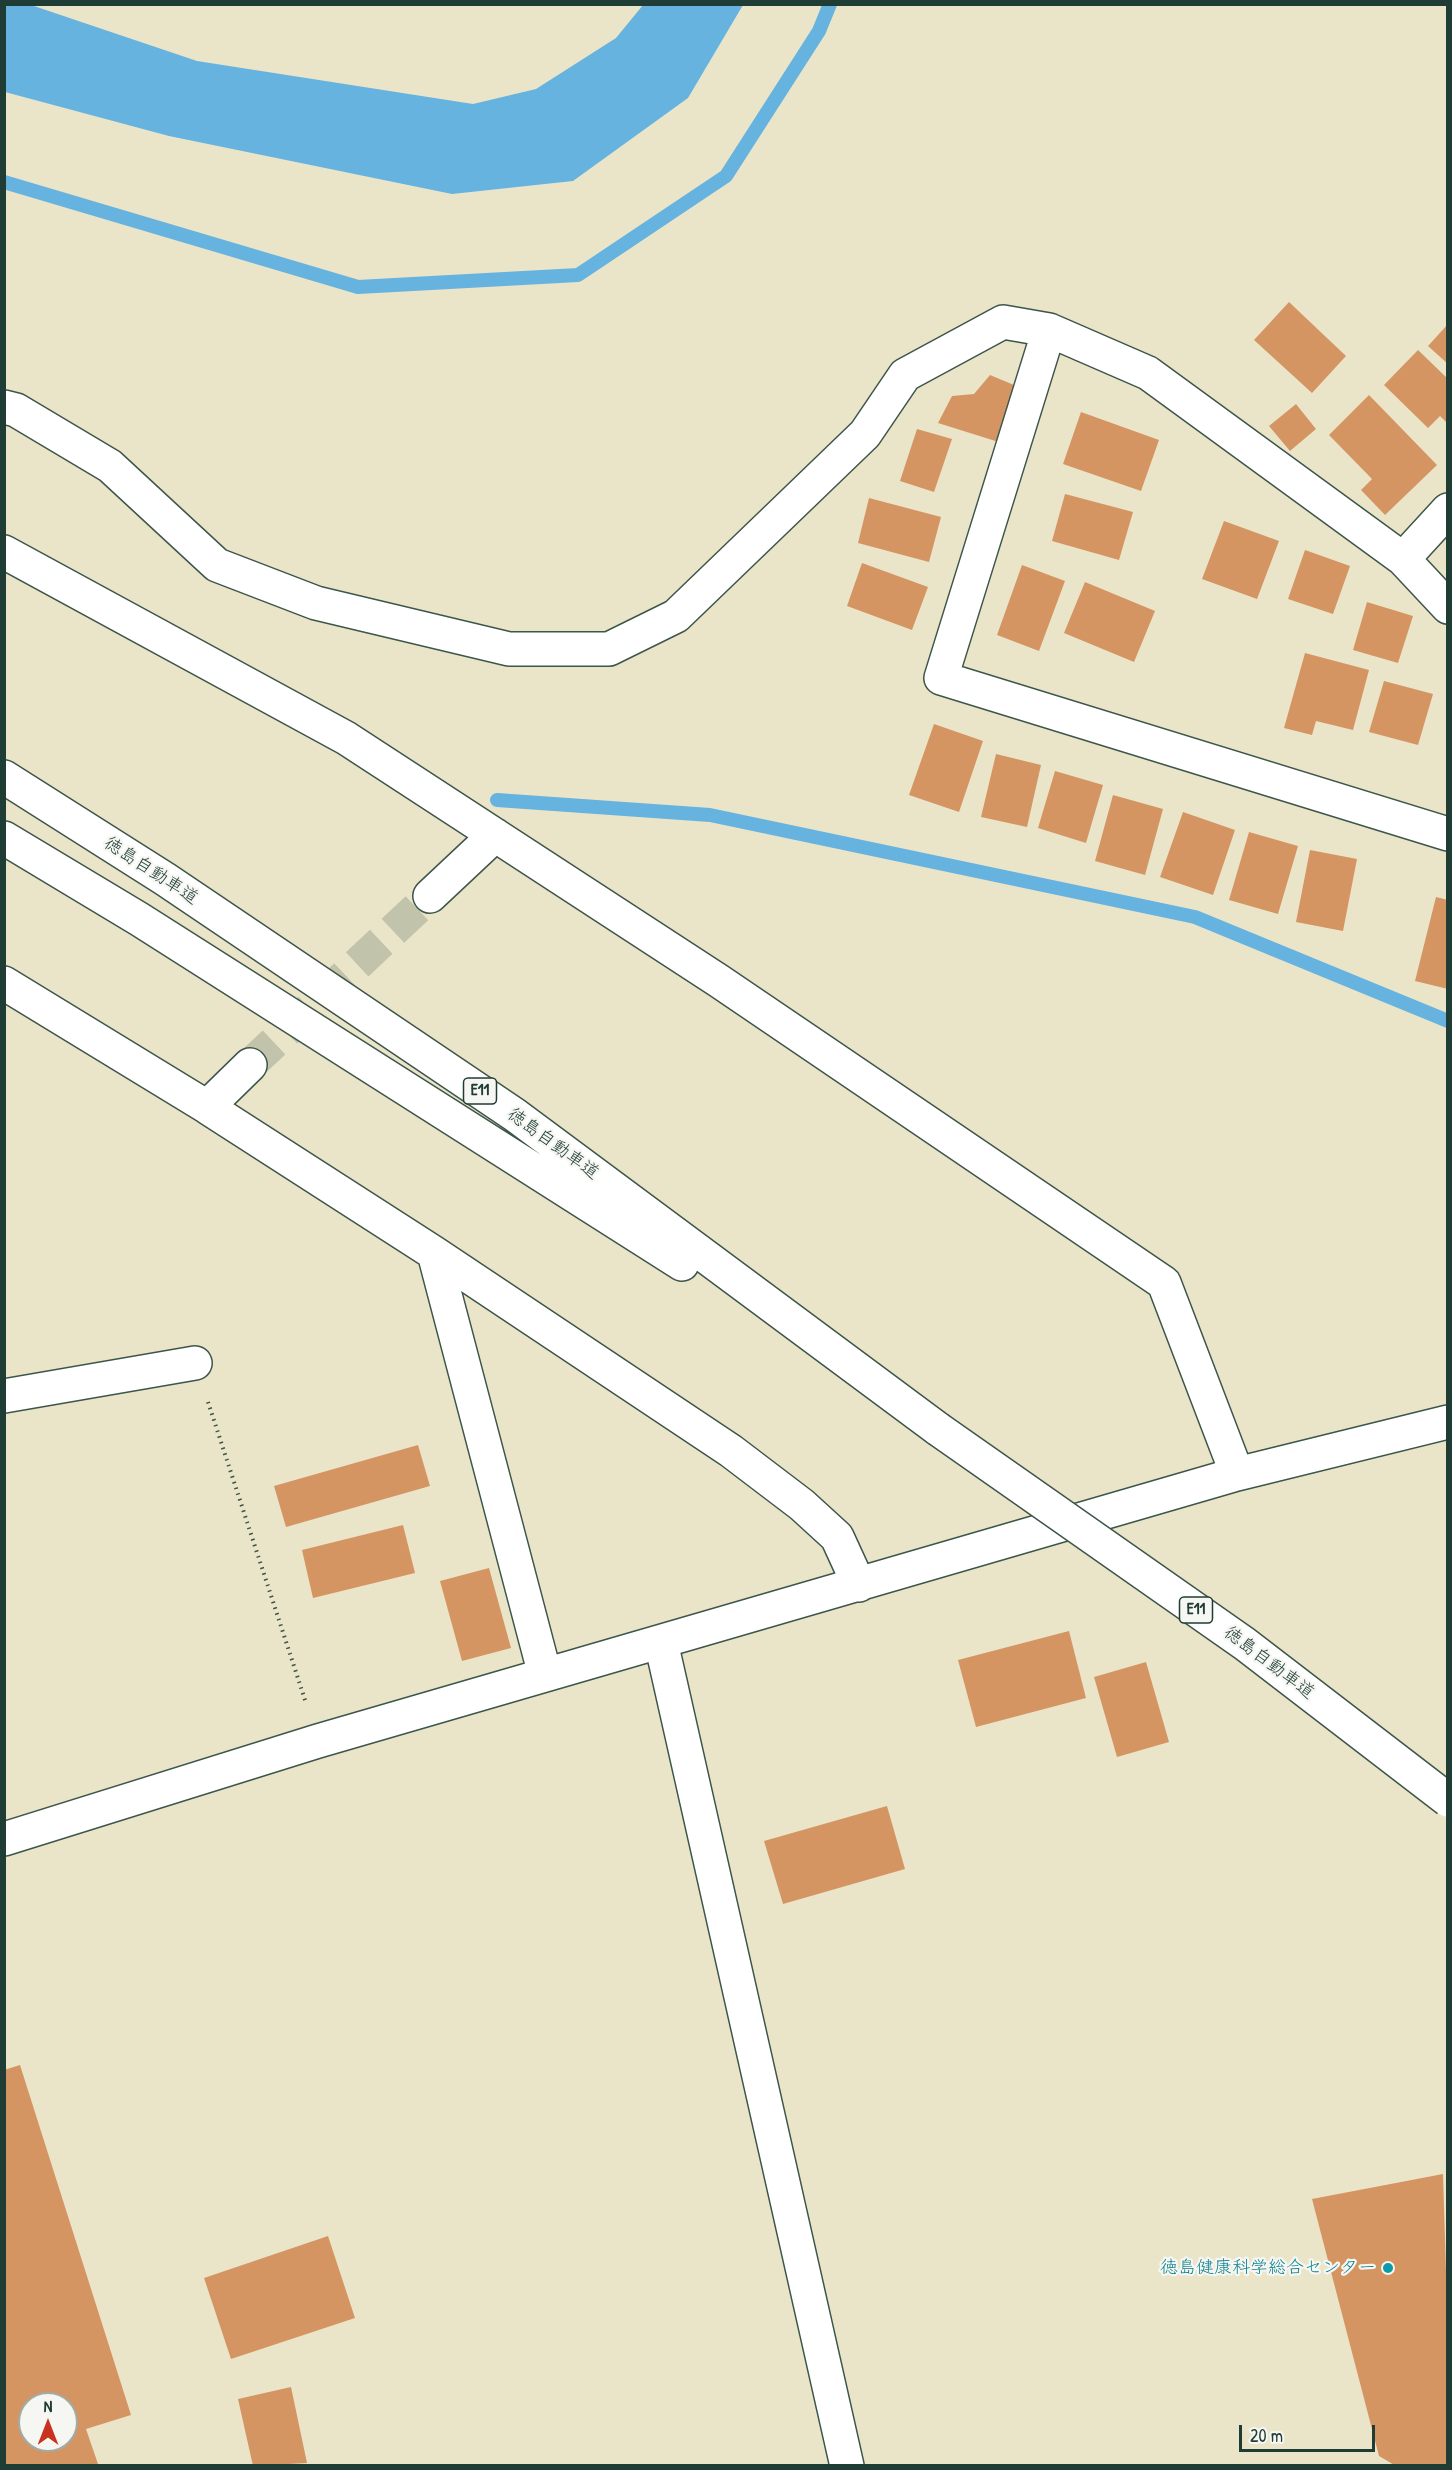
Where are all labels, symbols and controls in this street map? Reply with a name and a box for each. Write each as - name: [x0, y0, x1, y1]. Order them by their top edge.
- street label: 徳島自動車道: [100, 833, 202, 909]
- road number: E11: [464, 1078, 496, 1104]
- street label: 徳島自動車道: [503, 1104, 603, 1184]
- road number: E11: [1180, 1597, 1212, 1623]
- street label: 徳島自動車道: [1219, 1622, 1319, 1704]
- place label: 徳島健康科学総合センター: [1160, 2257, 1376, 2279]
- marker: 徳島健康科学総合センター: [1381, 2261, 1395, 2275]
- north arrow: [18, 2392, 78, 2452]
- text: N: [44, 2395, 52, 2417]
- scale bar: [1242, 2413, 1378, 2451]
- text: 20 m: [1250, 2423, 1283, 2448]

